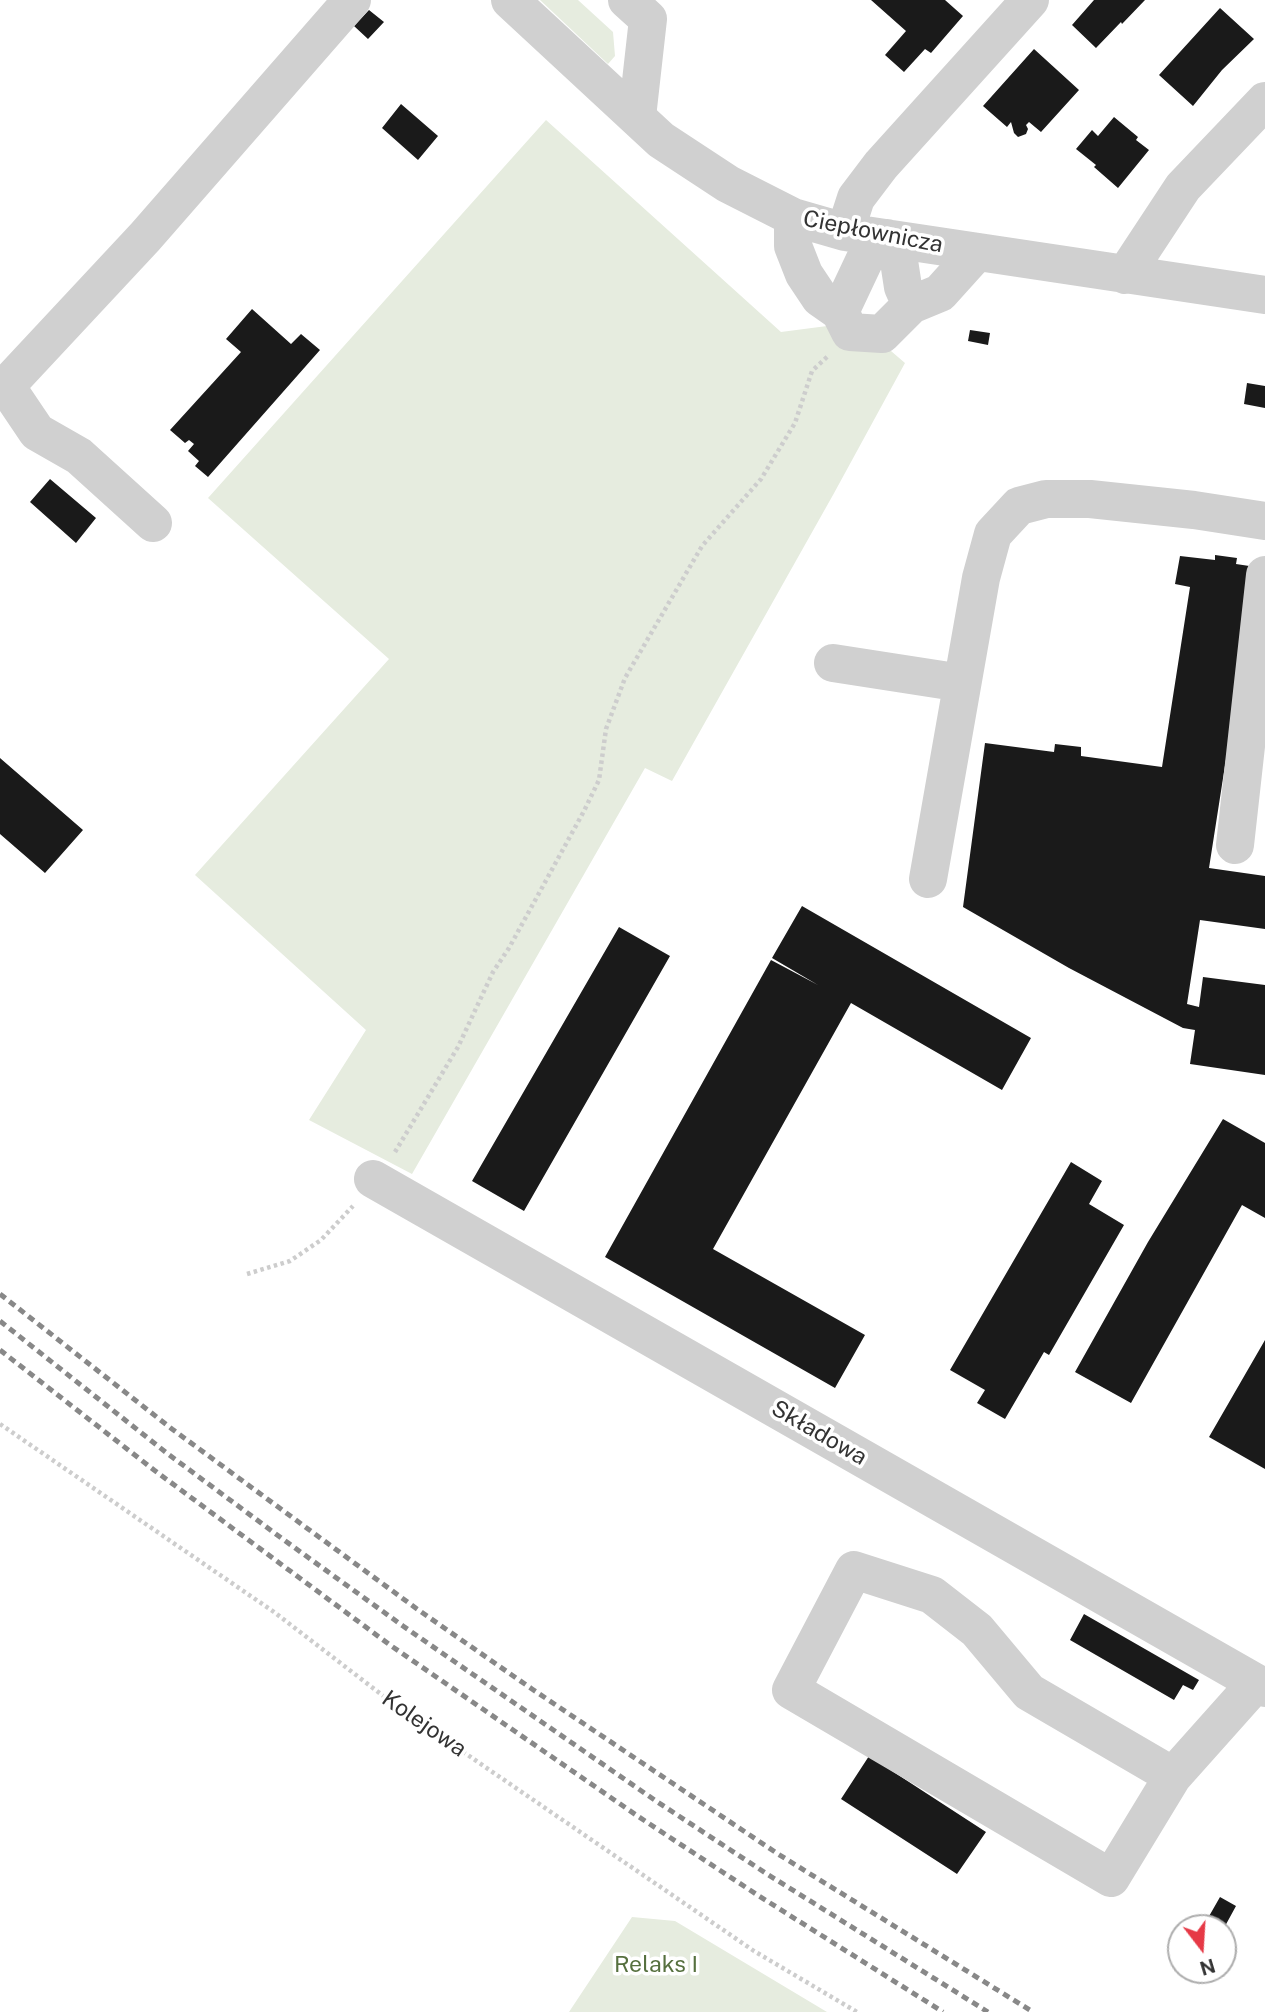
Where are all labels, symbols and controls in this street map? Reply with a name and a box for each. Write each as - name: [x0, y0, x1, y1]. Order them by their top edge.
- street label: Ciepłownicza: [801, 205, 945, 259]
- street label: Składowa: [766, 1395, 872, 1471]
- street label: Kolejowa: [376, 1685, 472, 1763]
- north arrow: [1167, 1914, 1237, 1984]
- park label: Relaks I: [614, 1951, 698, 1979]
- text: N: [1197, 1954, 1218, 1980]

